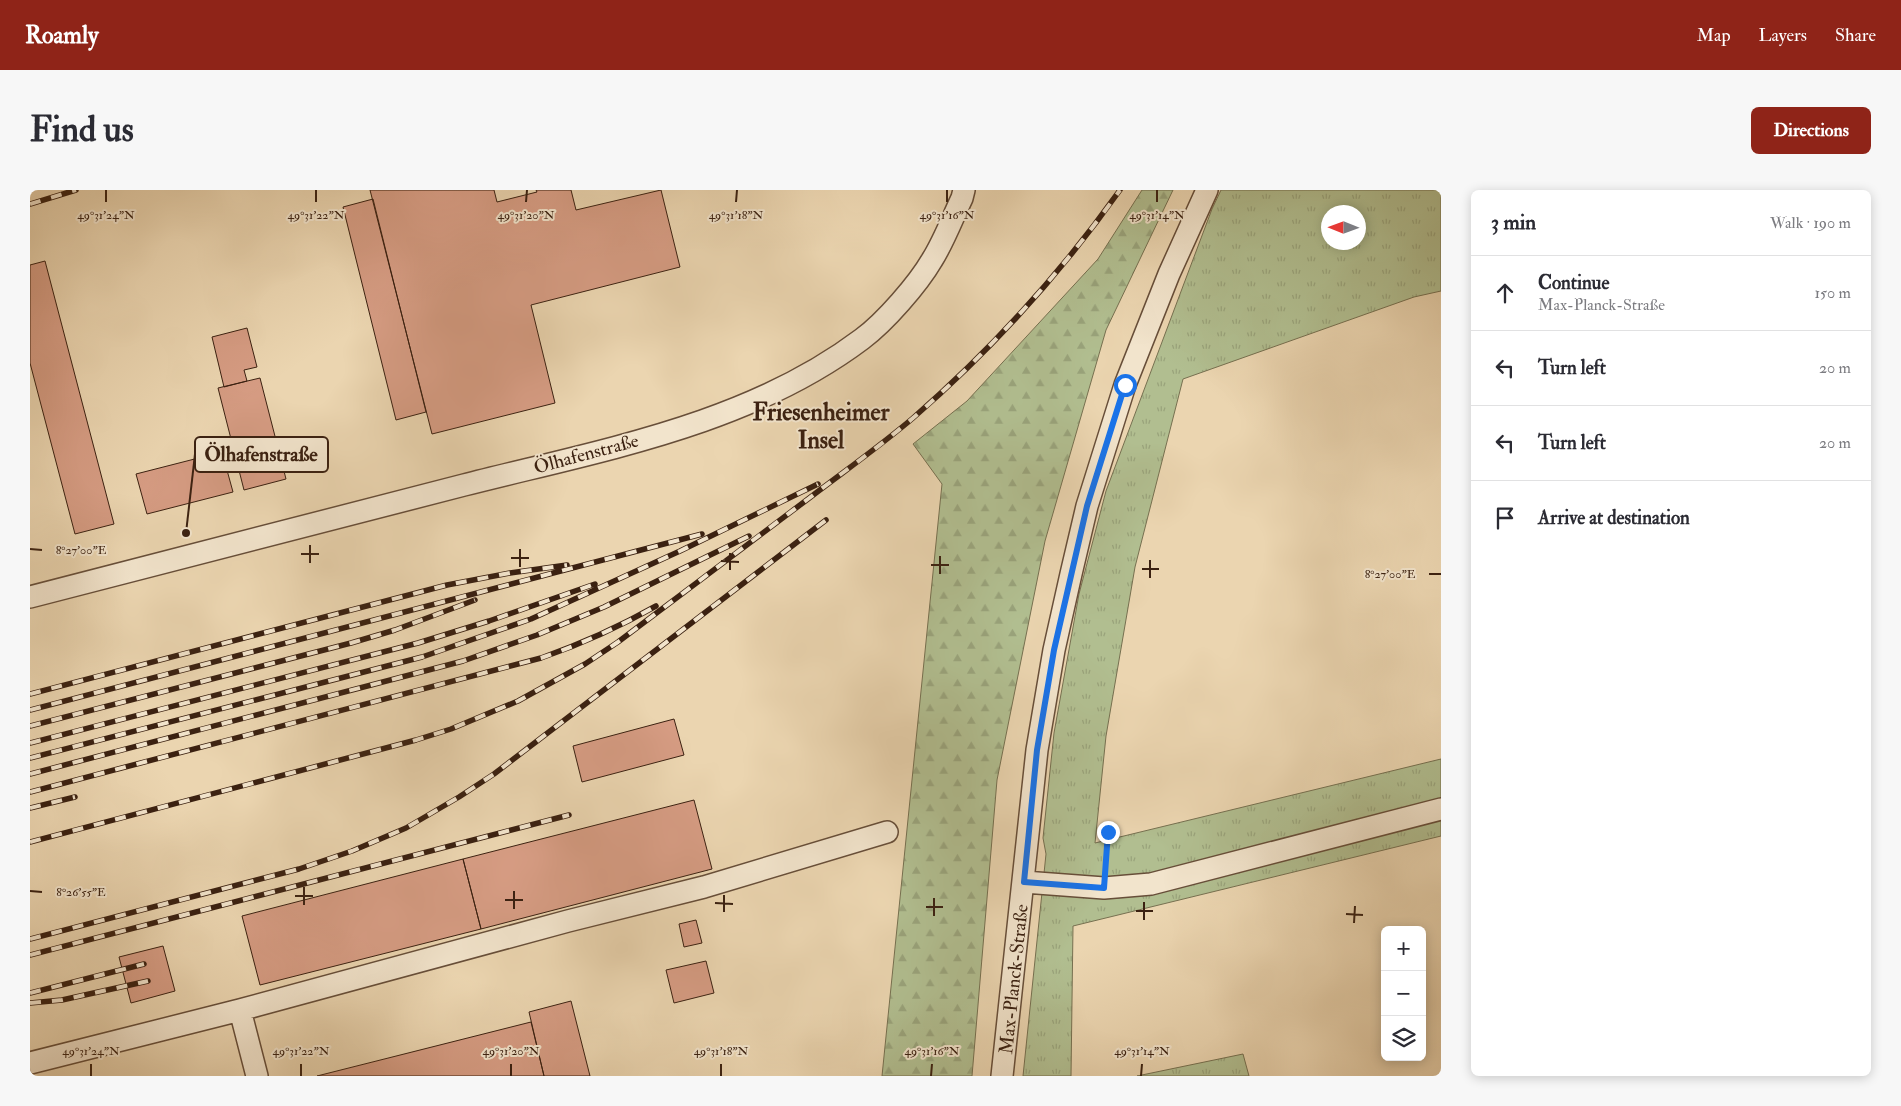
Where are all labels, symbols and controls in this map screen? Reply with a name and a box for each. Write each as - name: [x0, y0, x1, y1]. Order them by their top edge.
- text: Roamly: [25, 20, 99, 51]
- text: Map: [1697, 24, 1731, 47]
- text: Layers: [1759, 24, 1807, 47]
- text: Share: [1835, 24, 1876, 47]
- button: Directions: [1751, 107, 1871, 154]
- text: Find us: [30, 108, 134, 152]
- north arrow: [1321, 205, 1366, 250]
- text: 49°31'24"N: [77, 208, 135, 223]
- text: 49°31'22"N: [288, 208, 345, 223]
- text: 49°31'20"N: [497, 208, 555, 223]
- text: 49°31'18"N: [709, 208, 764, 223]
- text: 49°31'16"N: [919, 208, 975, 223]
- text: 49°31'14"N: [1129, 208, 1185, 223]
- text: 3 min: [1491, 209, 1536, 236]
- text: Walk · 190 m: [1770, 213, 1851, 233]
- text: Continue: [1538, 271, 1609, 295]
- icon: ahead: [1491, 279, 1519, 307]
- text: 150 m: [1814, 283, 1851, 303]
- text: Max-Planck-Straße: [1538, 295, 1665, 315]
- icon: left: [1491, 354, 1519, 382]
- text: Turn left: [1538, 356, 1606, 380]
- text: 20 m: [1819, 358, 1851, 378]
- route start: [1114, 374, 1137, 397]
- district label: Friesenheimer Insel: [753, 397, 890, 456]
- street label: Ölhafenstraße: [531, 427, 641, 479]
- icon: left: [1491, 429, 1519, 457]
- text: Turn left: [1538, 431, 1606, 455]
- text: 20 m: [1819, 433, 1851, 453]
- callout: Ölhafenstraße: [195, 437, 328, 472]
- text: Ölhafenstraße: [204, 441, 318, 467]
- icon: arrive: [1491, 504, 1519, 532]
- text: Arrive at destination: [1538, 506, 1690, 530]
- text: 8°27'00"E: [56, 543, 107, 558]
- text: 8°27'00"E: [1365, 567, 1416, 582]
- route end: [1097, 821, 1120, 844]
- text: 8°26'55"E: [56, 885, 106, 900]
- street label: Max-Planck-Straße: [994, 903, 1034, 1055]
- map controls: [1381, 926, 1426, 1061]
- button: +: [1381, 926, 1426, 971]
- button: −: [1381, 971, 1426, 1016]
- button: layers: [1381, 1016, 1426, 1061]
- text: 49°31'24"N: [62, 1044, 120, 1059]
- text: 49°31'22"N: [273, 1044, 330, 1059]
- text: 49°31'20"N: [482, 1044, 540, 1059]
- text: 49°31'18"N: [694, 1044, 749, 1059]
- text: 49°31'16"N: [904, 1044, 960, 1059]
- text: 49°31'14"N: [1114, 1044, 1170, 1059]

